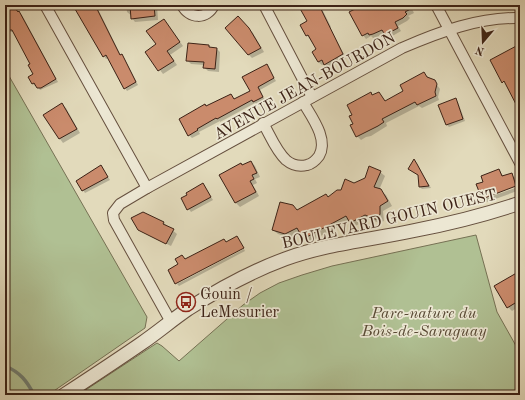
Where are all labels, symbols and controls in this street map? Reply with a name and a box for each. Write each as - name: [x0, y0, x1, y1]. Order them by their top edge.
- north arrow: [463, 22, 503, 62]
- street label: AVENUE JEAN-BOURDON: [211, 30, 399, 143]
- text: N: [474, 43, 486, 57]
- street label: BOULEVARD GOUIN OUEST: [280, 187, 499, 253]
- place label: Gouin / LeMesurier: [200, 287, 280, 321]
- bus stop icon: Gouin / LeMesurier: [175, 291, 197, 313]
- park label: Parc-nature du Bois-de-Saraguay: [361, 306, 487, 340]

